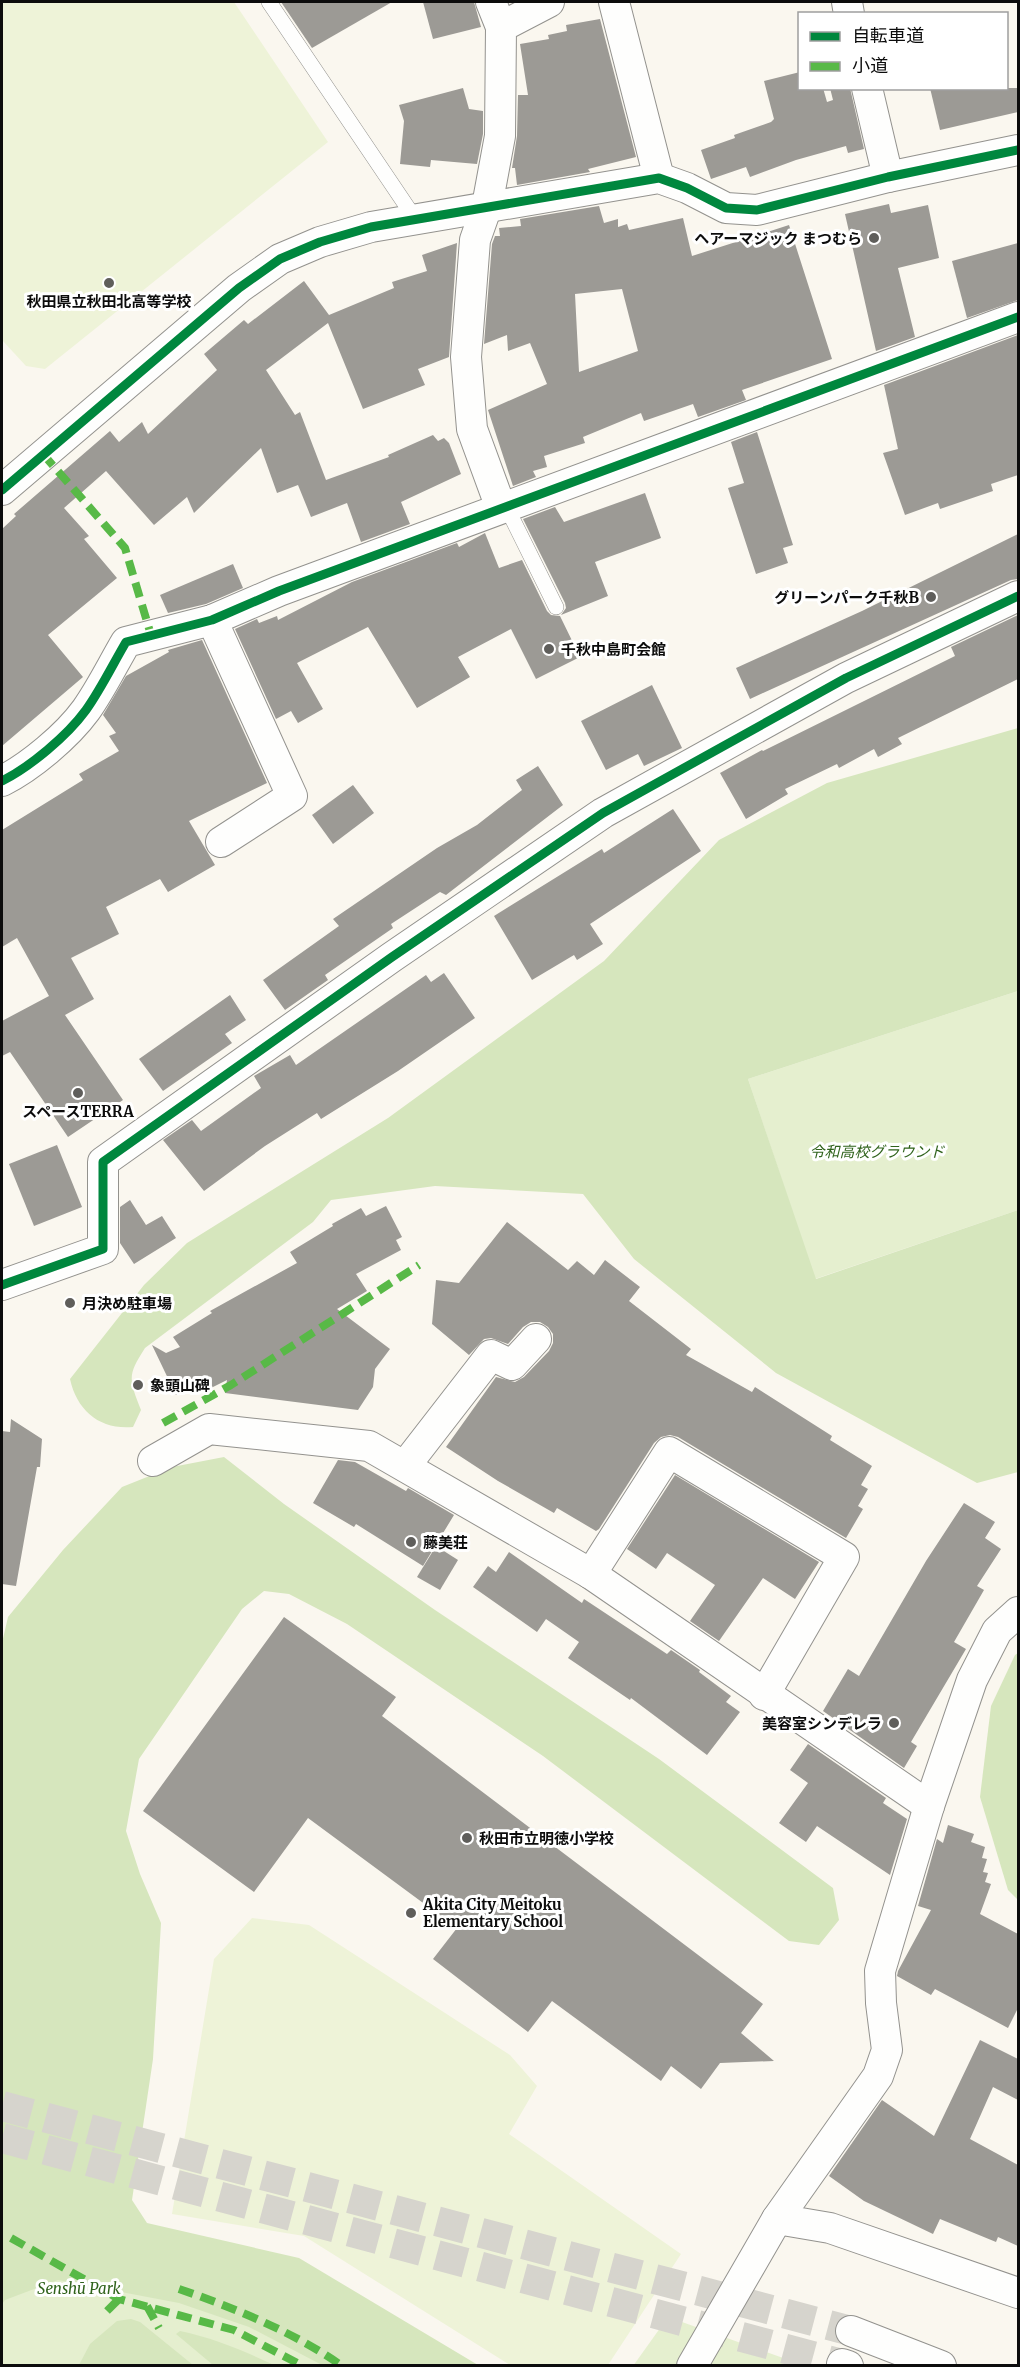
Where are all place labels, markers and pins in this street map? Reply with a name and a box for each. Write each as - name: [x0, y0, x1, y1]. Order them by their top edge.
- place label: ヘアーマジック まつむら: [694, 229, 862, 248]
- marker: ヘアーマジック まつむら: [867, 231, 881, 245]
- marker: 秋田県立秋田北高等学校: [102, 276, 116, 290]
- place label: 秋田県立秋田北高等学校: [26, 292, 192, 311]
- place label: グリーンパーク千秋B: [774, 588, 920, 607]
- marker: グリーンパーク千秋B: [924, 590, 938, 604]
- place label: 千秋中島町会館: [561, 640, 666, 659]
- marker: 千秋中島町会館: [542, 642, 556, 656]
- marker: スペースTERRA: [71, 1086, 85, 1100]
- place label: スペースTERRA: [22, 1102, 134, 1121]
- place label: 月決め駐車場: [82, 1294, 172, 1313]
- marker: 月決め駐車場: [63, 1296, 77, 1310]
- place label: 象頭山碑: [150, 1376, 210, 1395]
- marker: 象頭山碑: [131, 1378, 145, 1392]
- place label: 藤美荘: [423, 1533, 468, 1552]
- marker: 藤美荘: [404, 1535, 418, 1549]
- place label: 美容室シンデレラ: [762, 1714, 882, 1733]
- marker: 美容室シンデレラ: [887, 1716, 901, 1730]
- place label: 秋田市立明徳小学校: [479, 1829, 614, 1848]
- marker: 秋田市立明徳小学校: [460, 1831, 474, 1845]
- place label: Akita City Meitoku Elementary School: [422, 1895, 563, 1931]
- marker: Akita City Meitoku Elementary School: [404, 1906, 418, 1920]

